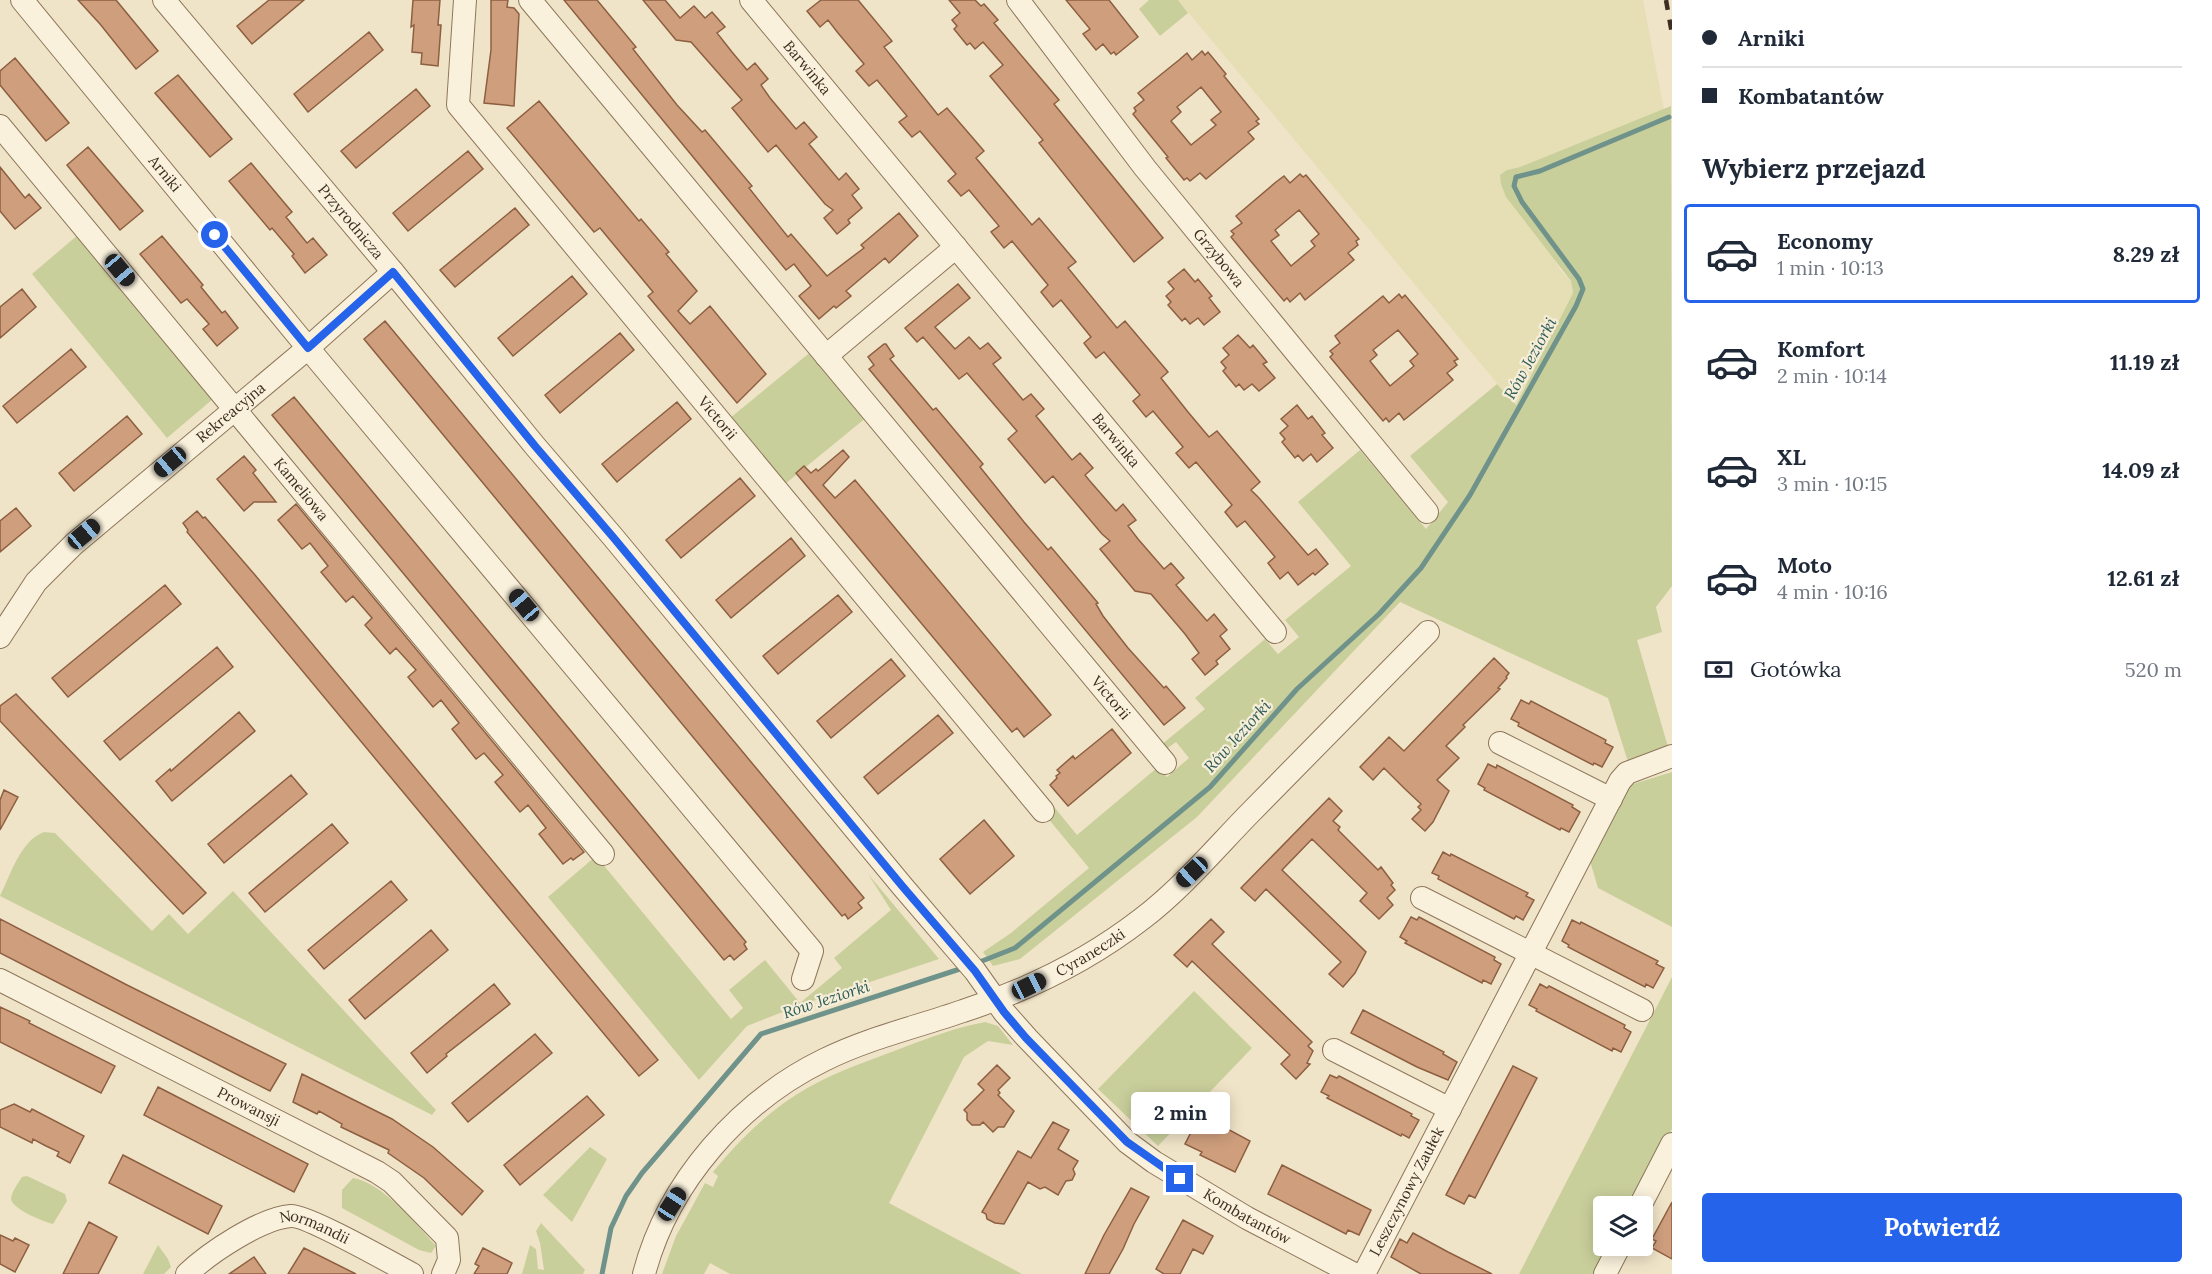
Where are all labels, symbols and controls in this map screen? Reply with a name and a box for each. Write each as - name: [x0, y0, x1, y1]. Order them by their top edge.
- text: Arniki: [1738, 24, 1805, 52]
- street label: Barwinka: [780, 36, 836, 99]
- text: Kombatantów: [1738, 82, 1884, 110]
- street label: Arniki: [144, 151, 186, 196]
- text: Wybierz przejazd: [1702, 151, 1926, 185]
- street label: Przyrodnicza: [314, 180, 388, 263]
- route start: [201, 221, 228, 248]
- street label: Grzybowa: [1190, 224, 1249, 291]
- icon: car: [1705, 227, 1759, 281]
- text: Economy: [1777, 227, 1873, 255]
- text: 8.29 zł: [2112, 240, 2179, 268]
- car: [102, 250, 138, 290]
- text: 1 min · 10:13: [1777, 255, 1884, 280]
- water label: Rów Jeziorki: [1499, 314, 1561, 402]
- icon: car: [1705, 335, 1759, 389]
- text: Komfort: [1777, 335, 1865, 363]
- text: 11.19 zł: [2110, 348, 2179, 376]
- text: 2 min · 10:14: [1777, 363, 1887, 388]
- street label: Rekreacyjna: [192, 378, 269, 447]
- street label: Victorii: [694, 391, 742, 444]
- street label: Barwinka: [1088, 409, 1145, 471]
- icon: car: [1705, 443, 1759, 497]
- text: XL: [1777, 443, 1806, 471]
- car: [150, 444, 190, 480]
- street label: Kameliowa: [270, 454, 333, 525]
- text: 14.09 zł: [2102, 456, 2179, 484]
- text: 3 min · 10:15: [1777, 471, 1887, 496]
- car: [64, 516, 104, 552]
- icon: car: [1705, 551, 1759, 605]
- text: Moto: [1777, 551, 1832, 579]
- text: 12.61 zł: [2107, 564, 2179, 592]
- text: 4 min · 10:16: [1777, 579, 1888, 604]
- car: [506, 585, 542, 625]
- icon: cash: [1702, 653, 1735, 686]
- text: Gotówka: [1750, 655, 1842, 683]
- text: 520 m: [2125, 657, 2182, 682]
- street label: Victorii: [1087, 671, 1135, 723]
- water label: Rów Jeziorki: [1199, 696, 1275, 776]
- car: [1173, 853, 1211, 891]
- street label: Cyraneczki: [1052, 924, 1129, 980]
- car: [1009, 970, 1049, 1002]
- water label: Rów Jeziorki: [780, 976, 872, 1022]
- street label: Prowansji: [214, 1082, 283, 1130]
- callout: 2 min: [1130, 1092, 1230, 1134]
- text: 2 min: [1154, 1100, 1207, 1125]
- street label: Leszczynowy Zaułek: [1365, 1123, 1448, 1259]
- route end: [1166, 1165, 1193, 1192]
- car: [655, 1184, 689, 1224]
- street label: Kombatantów: [1200, 1184, 1294, 1248]
- button: Potwierdź: [1702, 1193, 2182, 1262]
- map controls: [1593, 1196, 1653, 1256]
- button: layers: [1593, 1196, 1653, 1256]
- street label: Normandii: [278, 1206, 353, 1248]

